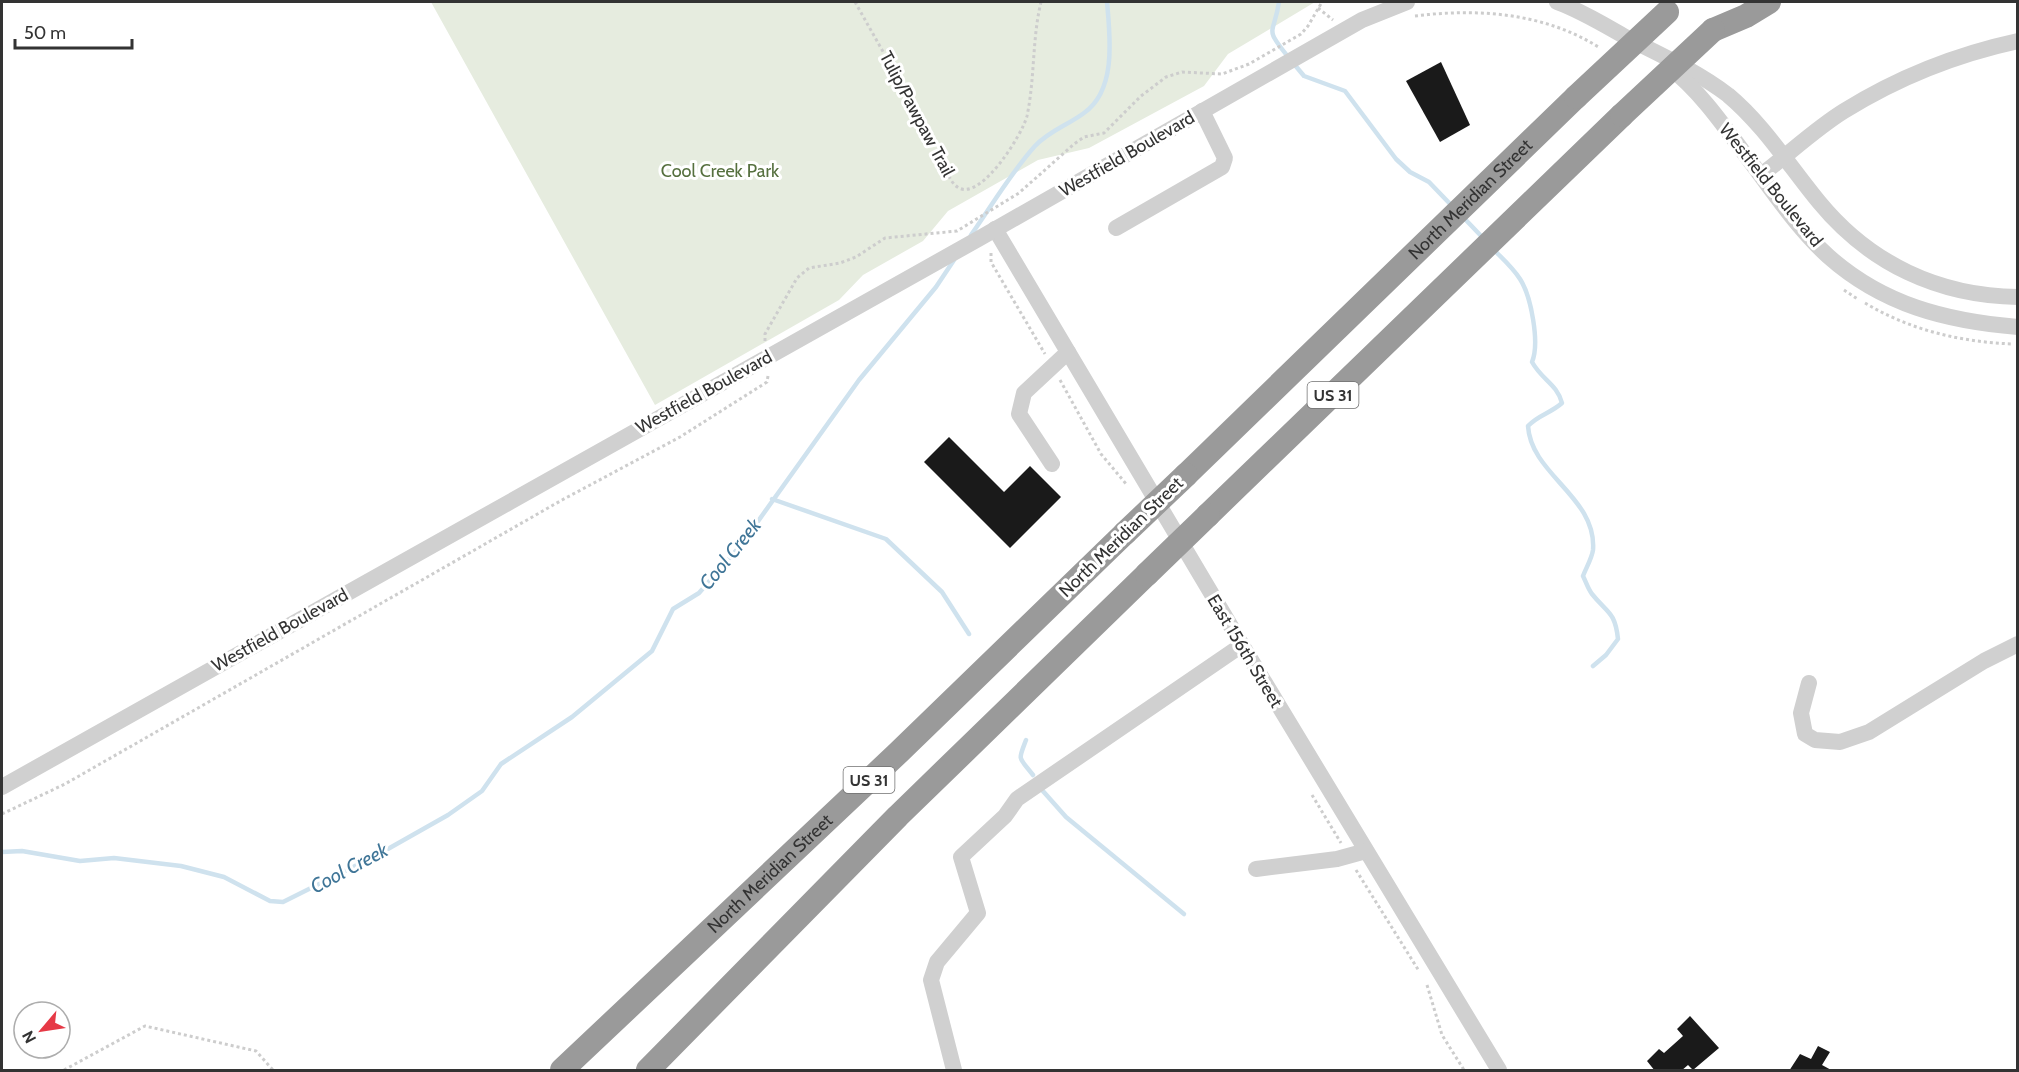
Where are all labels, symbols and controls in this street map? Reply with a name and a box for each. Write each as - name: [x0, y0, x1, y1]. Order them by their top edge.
- scale bar: [15, 12, 132, 50]
- text: 50 m: [24, 22, 66, 44]
- street label: Tulip/Pawpaw Trail: [875, 48, 960, 181]
- street label: Westfield Boulevard: [1055, 106, 1199, 202]
- street label: Westfield Boulevard: [1714, 119, 1828, 251]
- street label: North Meridian Street: [1404, 134, 1537, 264]
- park label: Cool Creek Park: [661, 160, 780, 182]
- street label: Westfield Boulevard: [632, 345, 776, 439]
- road number: US 31: [1308, 382, 1358, 408]
- street label: North Meridian Street: [1054, 472, 1188, 602]
- water label: Cool Creek: [694, 513, 767, 594]
- street label: Westfield Boulevard: [208, 583, 352, 677]
- street label: East 156th Street: [1203, 590, 1287, 712]
- road number: US 31: [844, 767, 894, 793]
- street label: North Meridian Street: [703, 809, 837, 938]
- water label: Cool Creek: [306, 837, 393, 898]
- north arrow: [12, 1000, 72, 1060]
- text: N: [18, 1027, 40, 1047]

